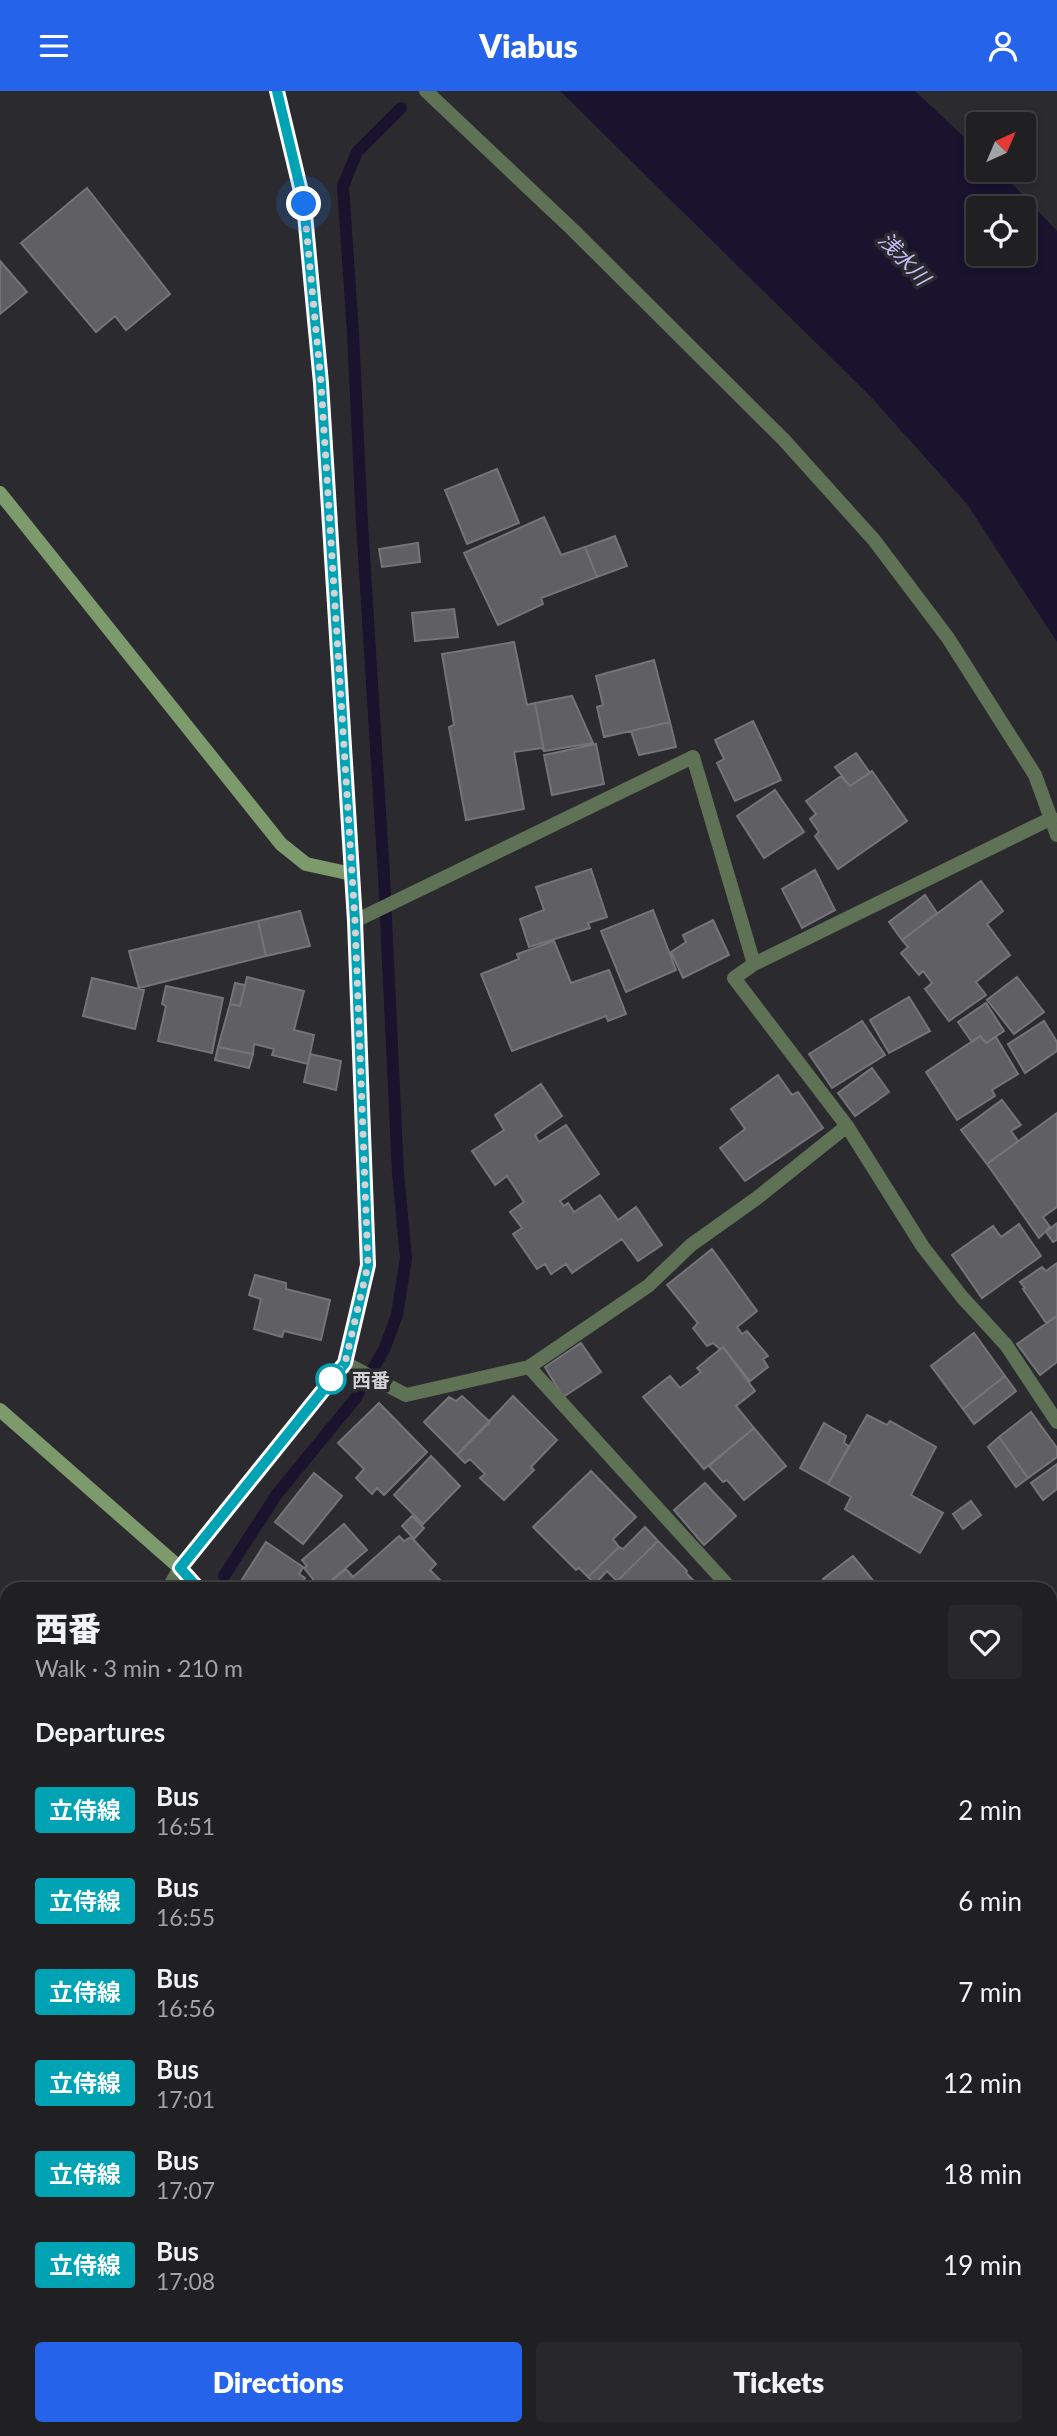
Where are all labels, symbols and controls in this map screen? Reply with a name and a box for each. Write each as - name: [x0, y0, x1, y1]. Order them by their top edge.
- text: Viabus: [479, 26, 578, 65]
- icon: menu: [35, 27, 73, 65]
- icon: person: [984, 27, 1022, 65]
- north arrow: [966, 112, 1036, 182]
- map controls: [966, 112, 1036, 266]
- your location: [286, 186, 321, 221]
- button: locate: [966, 196, 1036, 266]
- water label: 浅水川: [874, 226, 937, 291]
- marker: 西番: [316, 1364, 346, 1394]
- place label: 西番: [352, 1368, 390, 1391]
- button: heart: [948, 1605, 1022, 1679]
- text: 西番: [35, 1608, 101, 1648]
- text: Walk · 3 min · 210 m: [35, 1654, 243, 1682]
- text: Departures: [35, 1716, 165, 1748]
- text: Bus: [156, 1780, 199, 1812]
- text: 2 min: [958, 1794, 1022, 1826]
- text: 立侍線: [49, 1795, 121, 1824]
- text: 16:51: [156, 1812, 215, 1840]
- text: Bus: [156, 1871, 199, 1903]
- text: 6 min: [958, 1885, 1022, 1917]
- text: 立侍線: [49, 1886, 121, 1915]
- text: 16:55: [156, 1903, 215, 1931]
- text: Bus: [156, 1962, 199, 1994]
- text: 7 min: [958, 1976, 1022, 2008]
- text: 立侍線: [49, 1977, 121, 2006]
- text: 16:56: [156, 1994, 215, 2022]
- text: Bus: [156, 2053, 199, 2085]
- text: 12 min: [943, 2067, 1022, 2099]
- text: 立侍線: [49, 2068, 121, 2097]
- text: 17:01: [156, 2085, 215, 2113]
- text: Bus: [156, 2144, 199, 2176]
- text: 18 min: [943, 2158, 1022, 2190]
- text: 立侍線: [49, 2159, 121, 2188]
- text: 17:07: [156, 2176, 215, 2204]
- text: Bus: [156, 2235, 199, 2267]
- text: 19 min: [943, 2249, 1022, 2281]
- text: 立侍線: [49, 2250, 121, 2279]
- text: 17:08: [156, 2267, 215, 2295]
- button: Directions: [35, 2342, 522, 2422]
- button: Tickets: [536, 2342, 1022, 2422]

